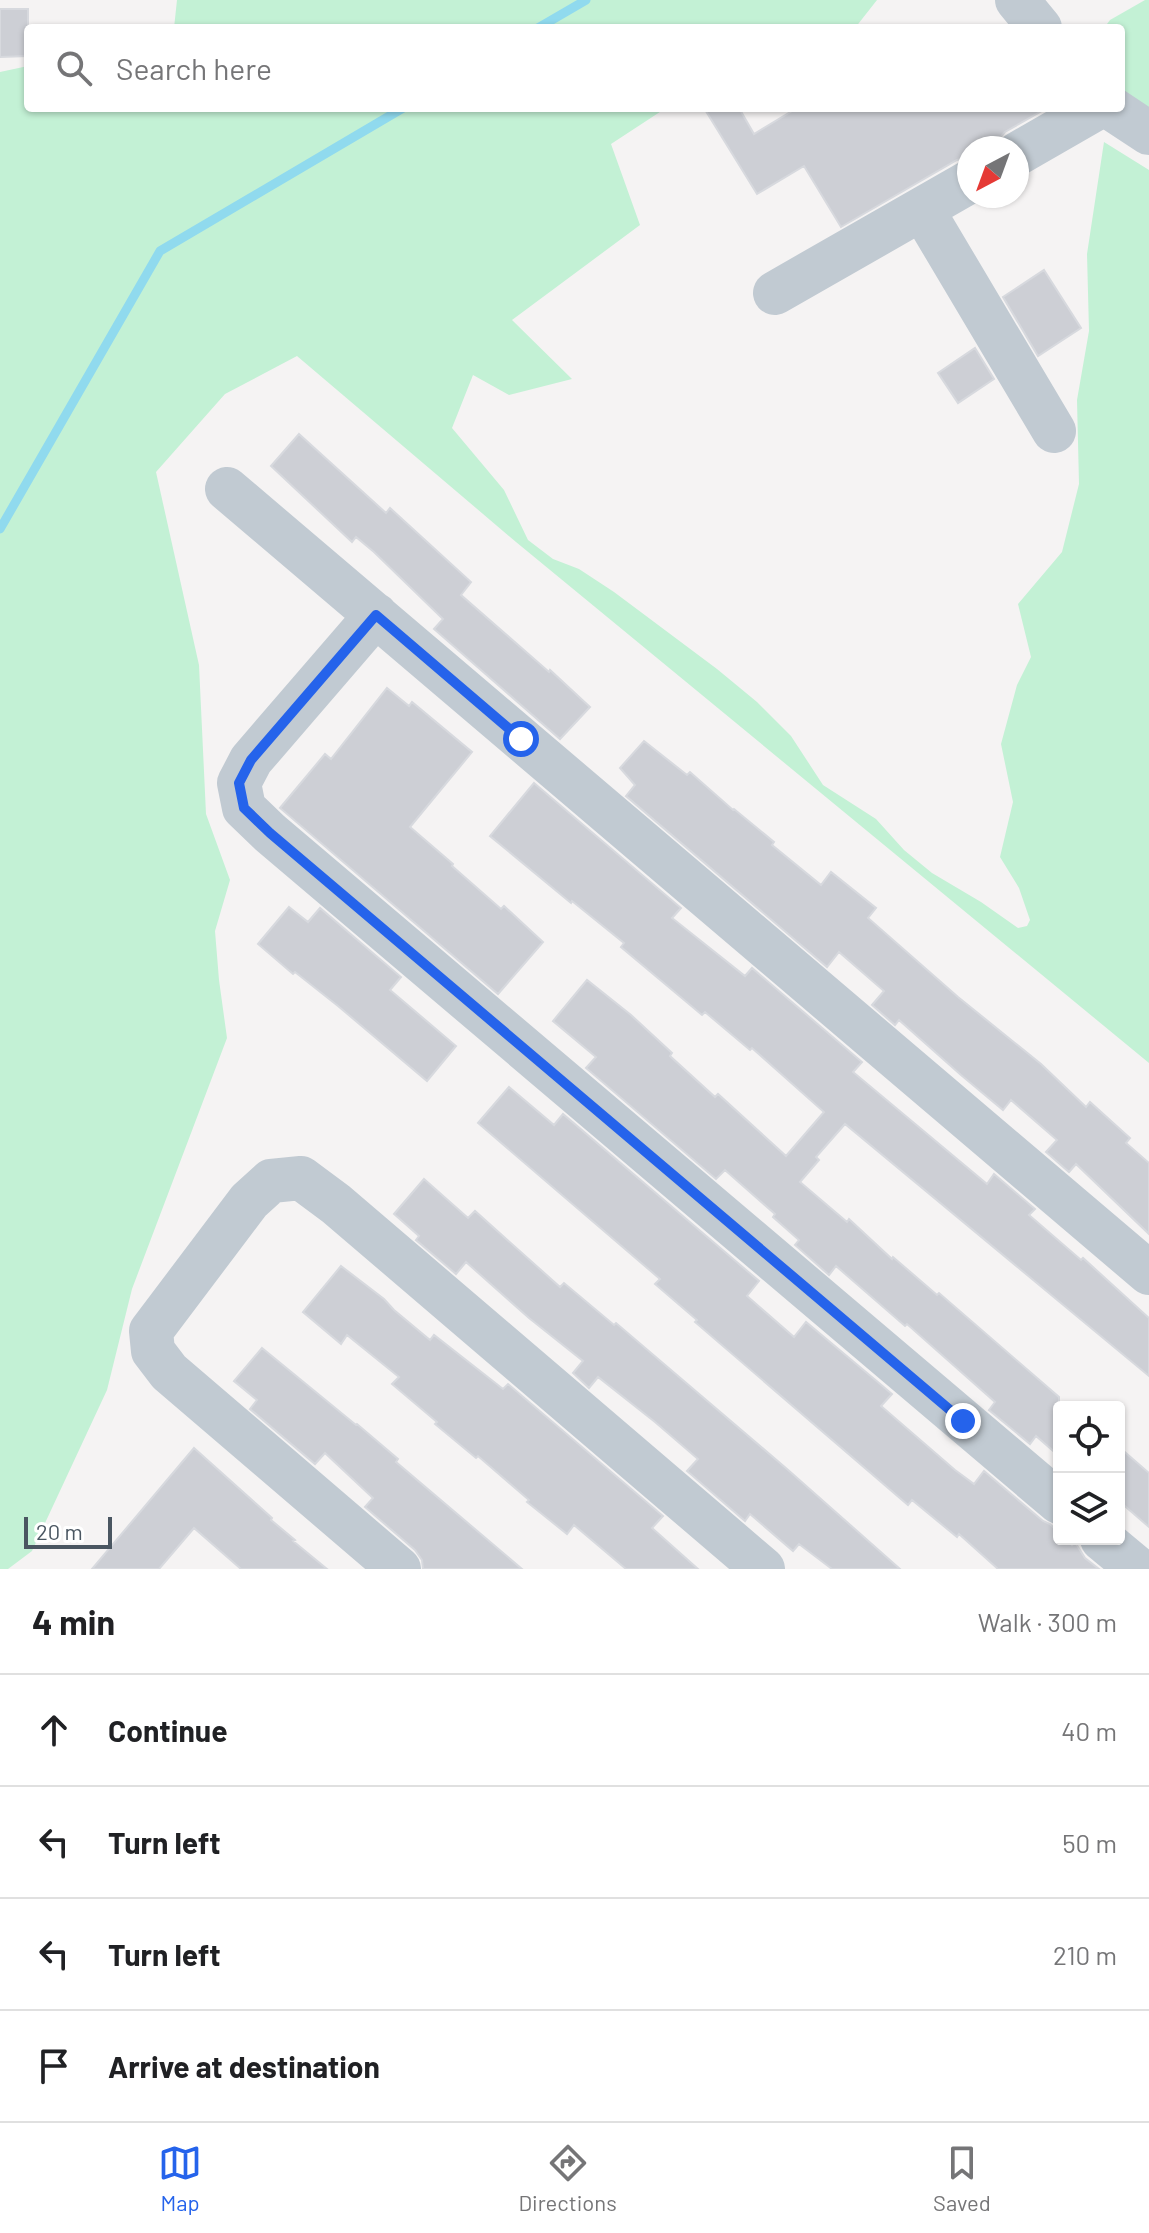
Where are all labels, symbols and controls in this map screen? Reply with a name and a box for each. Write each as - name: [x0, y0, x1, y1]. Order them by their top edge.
- search box: [24, 24, 1125, 112]
- icon: search: [52, 46, 96, 90]
- text: Search here: [116, 50, 272, 86]
- north arrow: [957, 136, 1029, 208]
- route start: [503, 721, 539, 757]
- map controls: [1053, 1401, 1125, 1545]
- button: locate: [1053, 1401, 1125, 1473]
- route end: [945, 1403, 981, 1439]
- button: layers: [1053, 1473, 1125, 1545]
- scale bar: [24, 1513, 112, 1549]
- text: 20 m: [36, 1518, 83, 1544]
- text: 4 min: [32, 1601, 115, 1642]
- text: Walk · 300 m: [978, 1606, 1117, 1637]
- icon: ahead: [32, 1708, 76, 1752]
- text: Continue: [108, 1712, 228, 1748]
- text: 40 m: [1061, 1715, 1117, 1746]
- icon: left: [32, 1820, 76, 1864]
- text: Turn left: [108, 1824, 221, 1860]
- text: 50 m: [1062, 1827, 1117, 1858]
- icon: left: [32, 1932, 76, 1976]
- text: Turn left: [108, 1936, 221, 1972]
- text: 210 m: [1053, 1939, 1117, 1970]
- icon: arrive: [32, 2044, 76, 2088]
- text: Arrive at destination: [108, 2048, 380, 2084]
- tab: Map: [158, 2141, 202, 2215]
- tab: Directions: [518, 2141, 617, 2215]
- tab: Saved: [933, 2141, 991, 2215]

